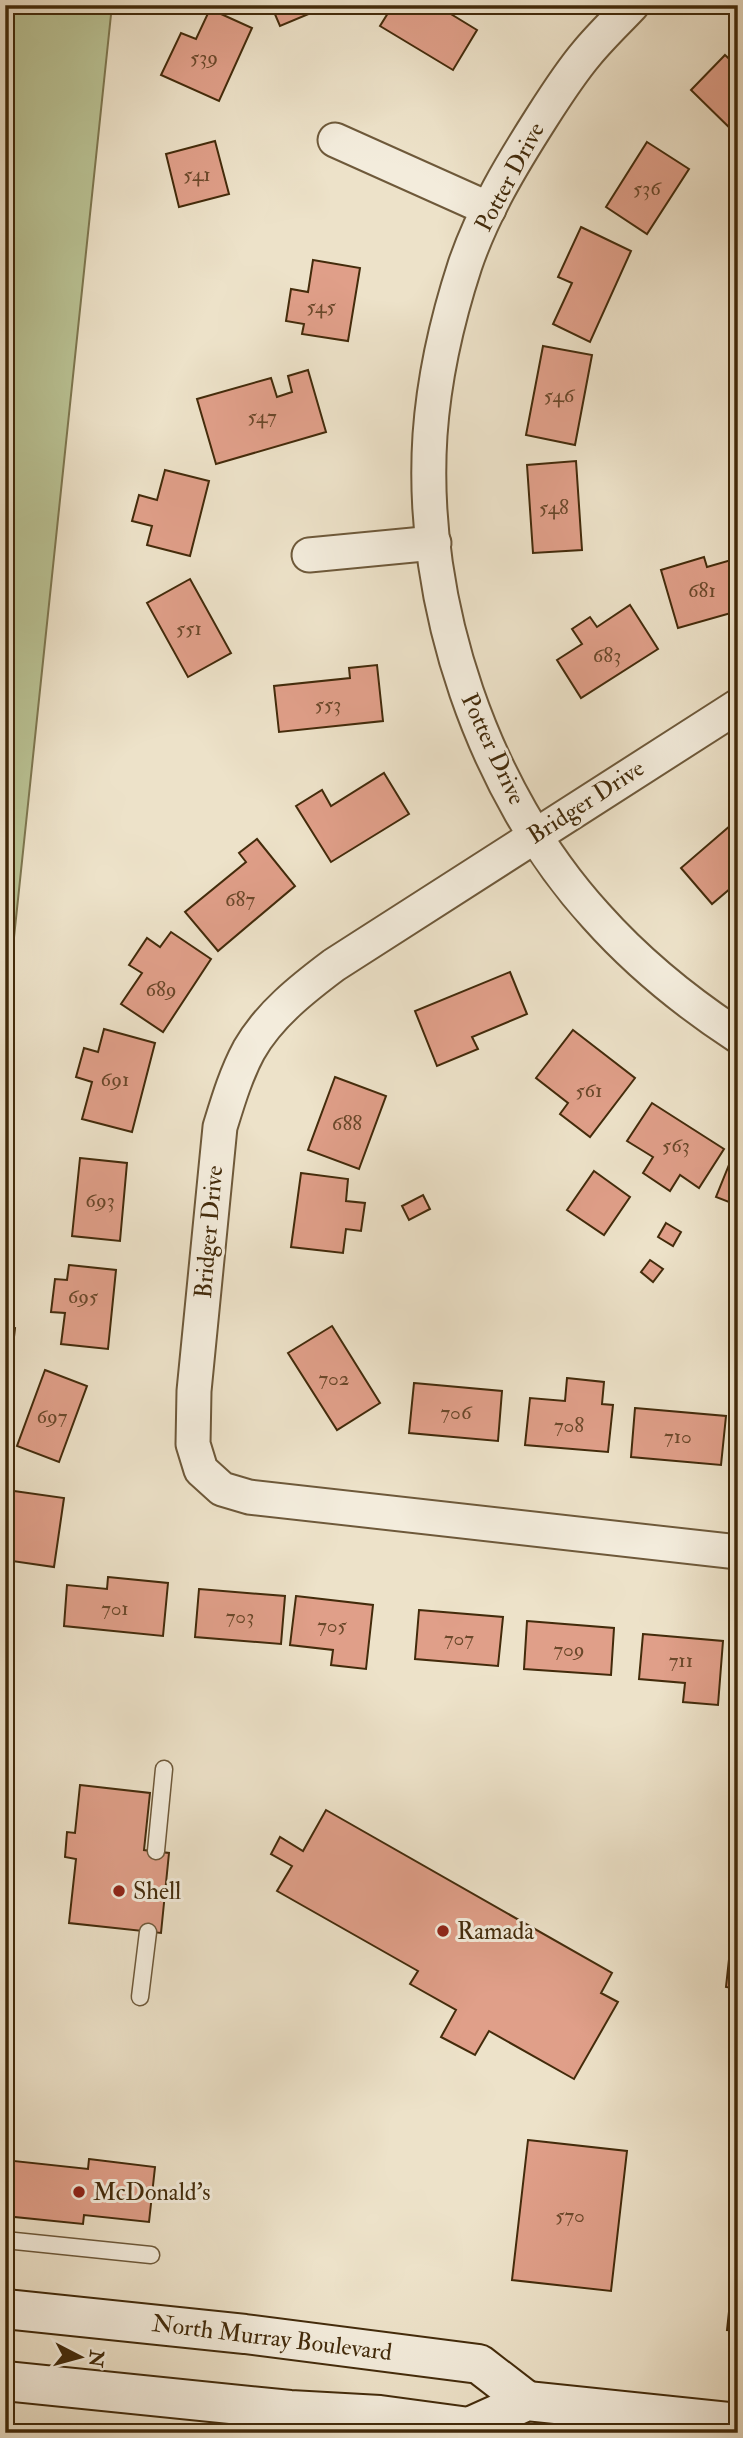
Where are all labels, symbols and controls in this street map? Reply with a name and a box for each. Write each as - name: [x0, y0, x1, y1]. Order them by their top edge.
- house number: 539: [190, 44, 218, 71]
- street label: Potter Drive: [468, 117, 552, 237]
- house number: 541: [183, 161, 211, 188]
- house number: 536: [633, 175, 662, 202]
- house number: 545: [306, 293, 336, 320]
- house number: 546: [544, 382, 576, 409]
- house number: 547: [247, 403, 277, 430]
- house number: 548: [539, 494, 569, 521]
- house number: 681: [688, 577, 716, 604]
- house number: 551: [176, 615, 202, 642]
- house number: 683: [593, 642, 621, 669]
- street label: Potter Drive: [454, 688, 532, 810]
- house number: 553: [315, 691, 341, 718]
- street label: Bridger Drive: [522, 753, 650, 851]
- house number: 687: [225, 886, 255, 913]
- house number: 689: [145, 976, 177, 1003]
- house number: 691: [101, 1066, 129, 1093]
- house number: 561: [575, 1077, 603, 1104]
- house number: 688: [332, 1110, 362, 1137]
- house number: 563: [662, 1132, 690, 1159]
- street label: Bridger Drive: [188, 1164, 230, 1300]
- house number: 693: [85, 1187, 115, 1214]
- house number: 695: [68, 1283, 99, 1310]
- house number: 702: [319, 1365, 350, 1392]
- house number: 706: [441, 1399, 473, 1426]
- house number: 697: [37, 1403, 68, 1430]
- house number: 708: [554, 1412, 584, 1439]
- house number: 710: [664, 1423, 692, 1450]
- house number: 701: [101, 1595, 129, 1622]
- house number: 703: [226, 1603, 254, 1630]
- house number: 705: [317, 1612, 348, 1639]
- house number: 707: [444, 1625, 474, 1652]
- house number: 709: [553, 1636, 585, 1663]
- house number: 711: [669, 1647, 693, 1674]
- place label: Shell: [133, 1876, 181, 1907]
- marker: Shell: [111, 1883, 127, 1899]
- place label: Ramada: [457, 1916, 535, 1947]
- marker: Ramada: [435, 1923, 451, 1939]
- place label: McDonald's: [93, 2177, 211, 2208]
- marker: McDonald's: [71, 2184, 87, 2200]
- house number: 570: [555, 2202, 585, 2229]
- street label: North Murray Boulevard: [150, 2308, 394, 2368]
- north arrow: [46, 2322, 116, 2392]
- text: N: [83, 2348, 109, 2369]

